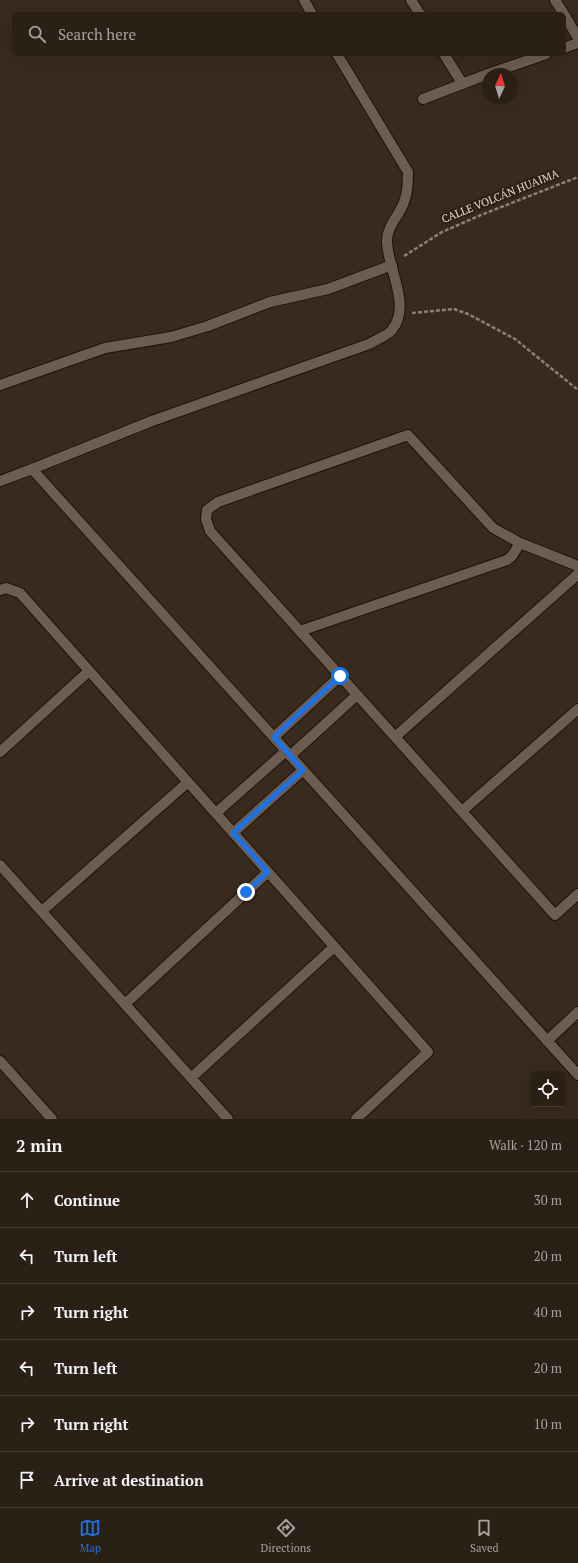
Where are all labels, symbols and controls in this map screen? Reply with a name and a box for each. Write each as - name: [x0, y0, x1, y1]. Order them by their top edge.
- search box: [12, 12, 566, 56]
- icon: search: [26, 23, 48, 45]
- text: Search here: [58, 24, 136, 44]
- north arrow: [482, 68, 518, 104]
- street label: CALLE VOLCÁN HUAIMA: [439, 166, 561, 226]
- route start: [331, 667, 349, 685]
- route end: [237, 883, 255, 901]
- map controls: [530, 1071, 566, 1107]
- button: locate: [530, 1071, 566, 1107]
- text: 2 min: [16, 1134, 63, 1157]
- text: Walk · 120 m: [489, 1136, 562, 1154]
- icon: ahead: [16, 1189, 38, 1211]
- text: Continue: [54, 1190, 120, 1210]
- text: 30 m: [534, 1191, 562, 1209]
- icon: left: [16, 1245, 38, 1267]
- text: Turn left: [54, 1246, 118, 1266]
- text: 20 m: [534, 1247, 562, 1265]
- icon: right: [16, 1301, 38, 1323]
- text: Turn right: [54, 1302, 129, 1322]
- text: 40 m: [534, 1303, 562, 1321]
- icon: left: [16, 1357, 38, 1379]
- text: Turn left: [54, 1358, 118, 1378]
- text: 20 m: [534, 1359, 562, 1377]
- icon: right: [16, 1413, 38, 1435]
- text: Turn right: [54, 1414, 129, 1434]
- text: 10 m: [534, 1415, 562, 1433]
- icon: arrive: [16, 1469, 38, 1491]
- text: Arrive at destination: [54, 1470, 204, 1490]
- tab: Map: [79, 1517, 101, 1555]
- tab: Directions: [260, 1517, 311, 1555]
- tab: Saved: [470, 1517, 499, 1555]

